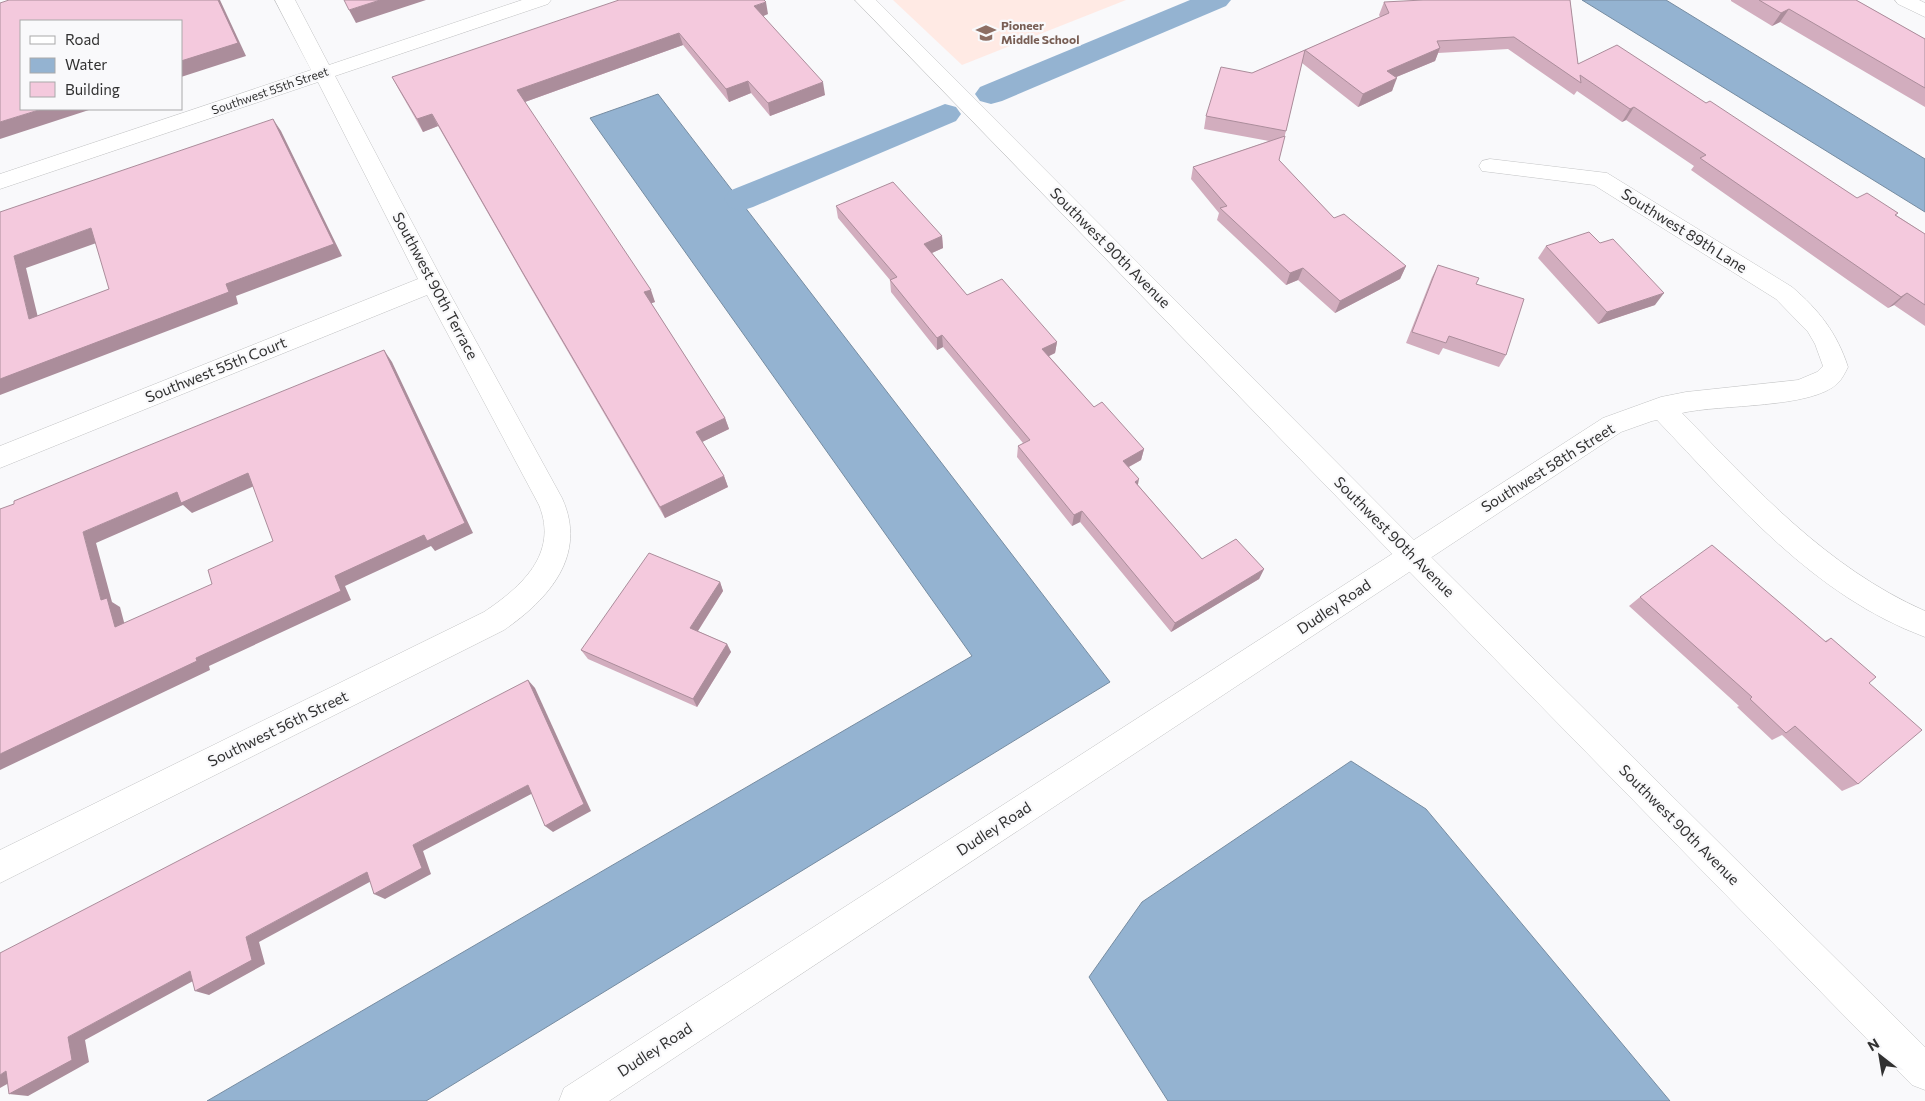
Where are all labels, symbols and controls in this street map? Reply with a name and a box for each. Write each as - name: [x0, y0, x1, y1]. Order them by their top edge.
- place label: Pioneer Middle School: [1001, 18, 1079, 46]
- legend: [20, 20, 182, 110]
- school or university icon: Pioneer Middle School: [975, 22, 997, 44]
- text: Road: [65, 30, 100, 48]
- text: Water: [65, 55, 107, 73]
- street label: Southwest 55th Street: [209, 63, 330, 117]
- text: Building: [65, 80, 120, 98]
- street label: Southwest 90th Avenue: [1047, 183, 1175, 311]
- street label: Southwest 89th Lane: [1618, 184, 1751, 276]
- street label: Southwest 90th Terrace: [389, 209, 482, 362]
- street label: Southwest 55th Court: [142, 332, 289, 406]
- street label: Southwest 58th Street: [1477, 419, 1618, 516]
- street label: Southwest 90th Avenue: [1331, 472, 1459, 600]
- street label: Dudley Road: [1293, 575, 1374, 637]
- street label: Southwest 56th Street: [204, 686, 351, 770]
- street label: Southwest 90th Avenue: [1616, 760, 1744, 888]
- street label: Dudley Road: [953, 797, 1034, 859]
- street label: Dudley Road: [614, 1018, 695, 1080]
- north arrow: [1855, 1031, 1905, 1081]
- text: N: [1864, 1034, 1882, 1054]

